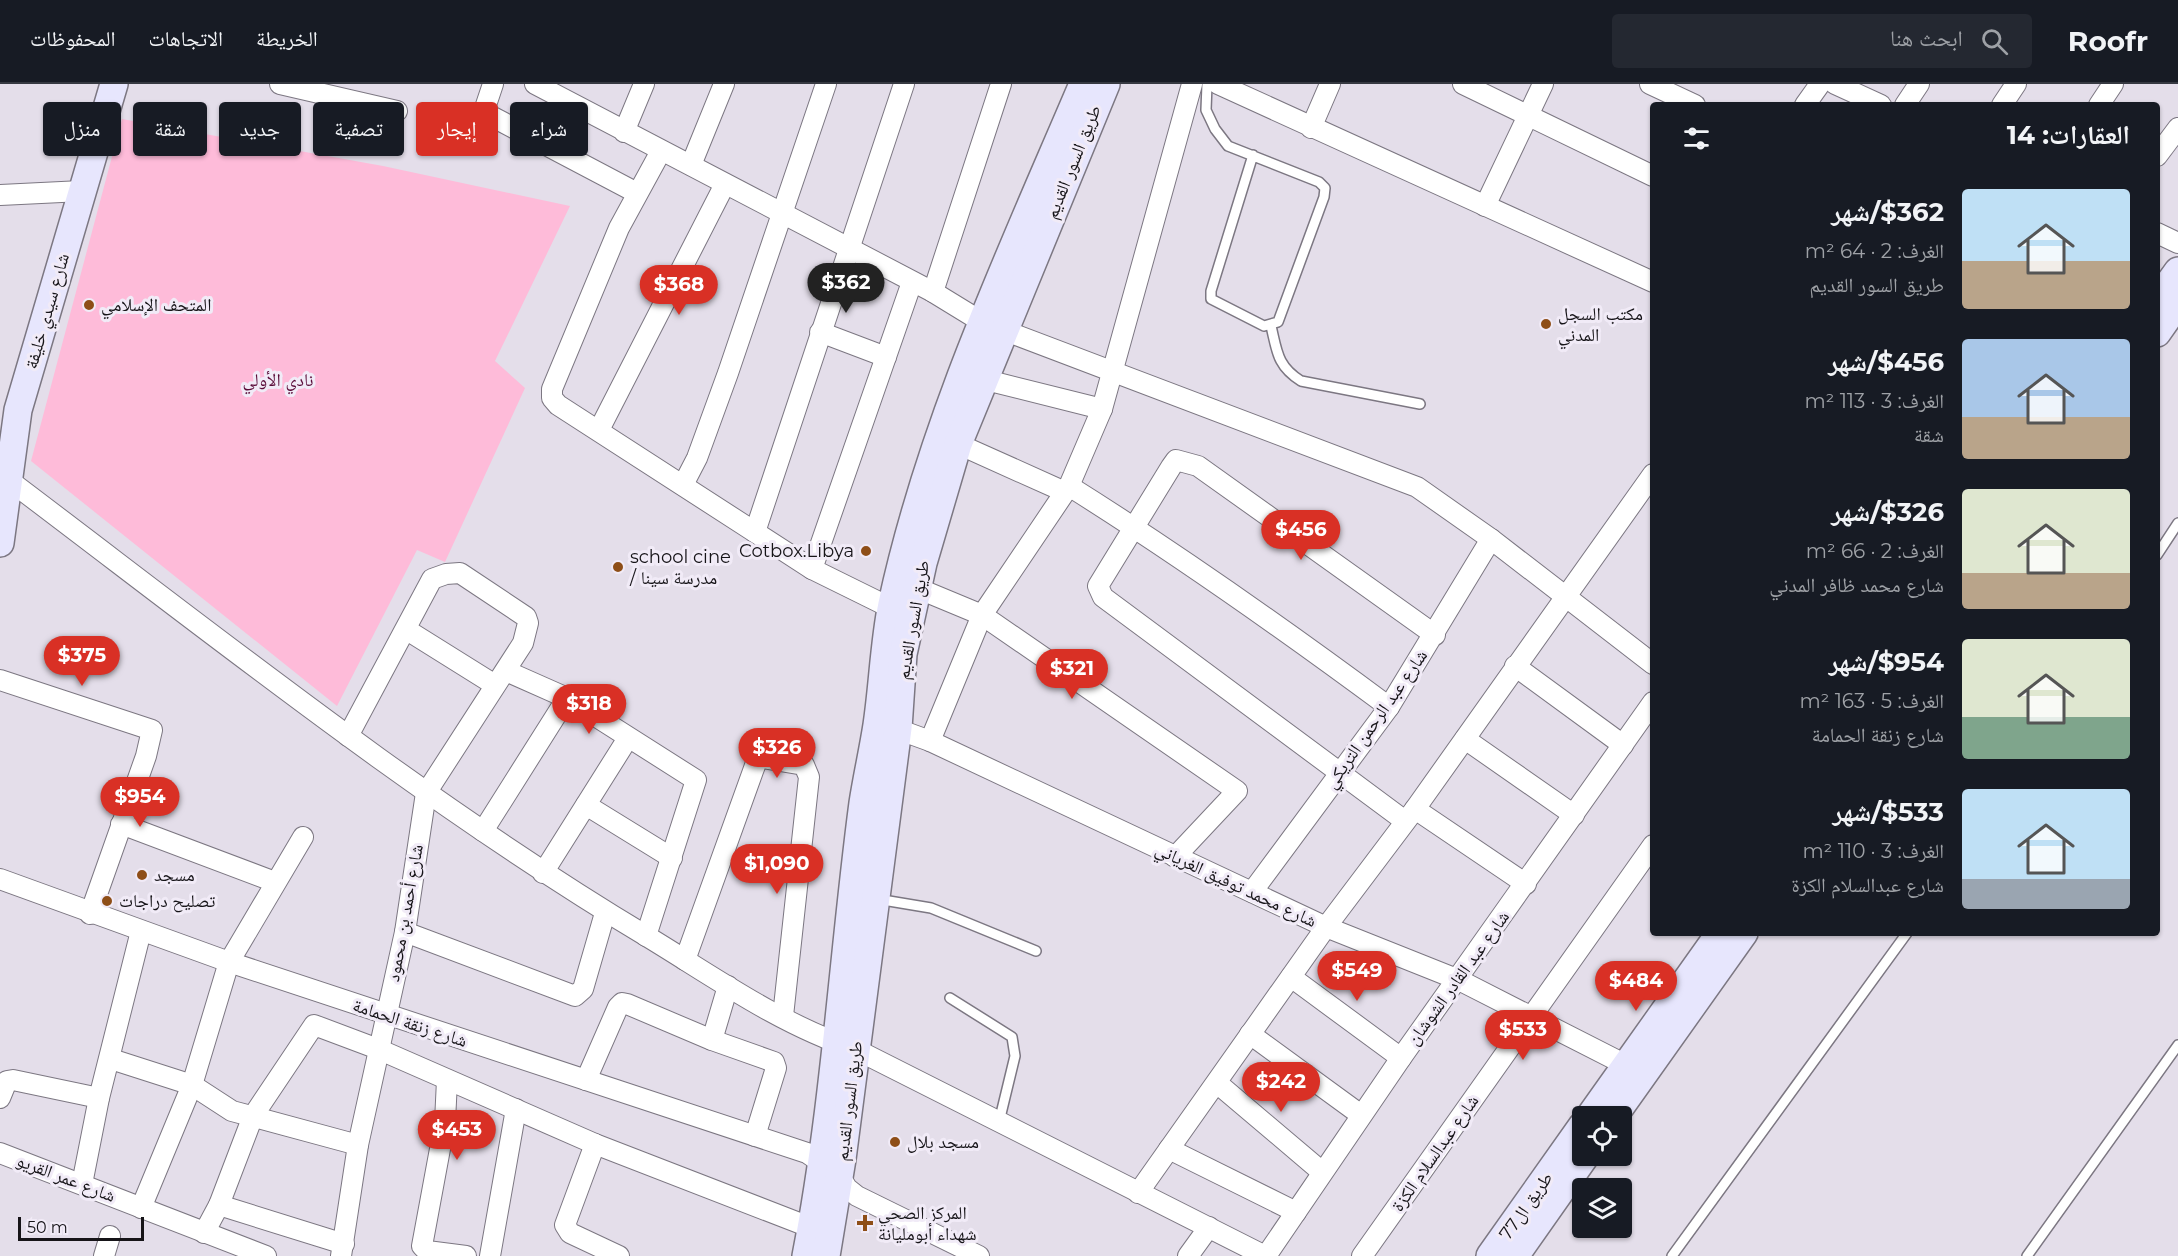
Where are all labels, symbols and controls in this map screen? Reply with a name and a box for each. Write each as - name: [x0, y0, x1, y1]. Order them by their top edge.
- search box: [1612, 14, 2032, 68]
- text: Roofr: [2068, 24, 2148, 58]
- text: ابحث هنا: [1890, 25, 1963, 52]
- icon: search: [1978, 25, 2011, 58]
- text: المحفوظات: [30, 26, 115, 51]
- text: الاتجاهات: [148, 26, 223, 51]
- text: الخريطة: [256, 26, 318, 51]
- chip: منزل: [43, 102, 121, 156]
- chip: شقة: [133, 102, 207, 156]
- chip: جديد: [219, 102, 301, 156]
- chip: تصفية: [313, 102, 404, 156]
- chip: إيجار: [416, 102, 498, 156]
- chip: شراء: [510, 102, 588, 156]
- street label: طريق السور القديم: [1040, 102, 1107, 223]
- text: العقارات: 14: [2007, 119, 2130, 151]
- icon: filters: [1680, 122, 1713, 155]
- text: $362/شهر: [1831, 196, 1944, 228]
- icon: home: [2010, 213, 2082, 285]
- text: الغرف: 2 · 64 m²: [1805, 239, 1944, 263]
- street label: شارع سيدي خليفة: [20, 251, 77, 372]
- pin: $362: [810, 263, 882, 314]
- pin: $368: [643, 265, 715, 316]
- text: $362: [821, 270, 871, 294]
- text: $368: [654, 272, 704, 296]
- text: طريق السور القديم: [1810, 273, 1944, 297]
- place label: المتحف الإسلامي: [101, 294, 211, 320]
- marker: المتحف الإسلامي: [82, 298, 96, 312]
- place label: مكتب السجل المدني: [1558, 303, 1643, 350]
- marker: مكتب السجل المدني: [1539, 317, 1553, 331]
- text: $456/شهر: [1828, 346, 1944, 378]
- icon: home: [2010, 363, 2082, 435]
- park label: نادي الأولي: [242, 369, 314, 395]
- text: الغرف: 3 · 113 m²: [1805, 389, 1944, 413]
- text: شقة: [1914, 423, 1944, 447]
- text: $326/شهر: [1831, 496, 1944, 528]
- pin: $456: [1265, 510, 1337, 561]
- icon: home: [2010, 513, 2082, 585]
- text: $456: [1275, 517, 1327, 541]
- text: الغرف: 2 · 66 m²: [1806, 539, 1944, 563]
- place label: Cotbox.Libya: [739, 540, 854, 562]
- marker: Cotbox.Libya: [859, 544, 873, 558]
- place label: school cine / مدرسة سينا: [629, 546, 731, 589]
- street label: طريق السور القديم: [892, 559, 935, 682]
- marker: school cine / مدرسة سينا: [611, 560, 625, 574]
- text: شارع محمد ظافر المدني: [1769, 573, 1944, 597]
- pin: $375: [46, 636, 118, 687]
- text: $375: [58, 643, 106, 667]
- street label: شارع عبد الرحمن التريكي: [1320, 645, 1435, 795]
- text: $954/شهر: [1829, 646, 1944, 678]
- pin: $321: [1036, 649, 1108, 700]
- text: $321: [1050, 656, 1094, 680]
- icon: home: [2010, 663, 2082, 735]
- pin: $318: [553, 684, 625, 735]
- text: الغرف: 5 · 163 m²: [1800, 689, 1944, 713]
- text: $318: [566, 691, 612, 715]
- text: شارع زنقة الحمامة: [1812, 723, 1944, 747]
- pin: $326: [741, 728, 813, 779]
- text: $326: [753, 735, 801, 759]
- pin: $954: [104, 777, 176, 828]
- text: $954: [115, 784, 165, 808]
- text: $533/شهر: [1832, 796, 1944, 828]
- icon: home: [2010, 813, 2082, 885]
- street label: شارع محمد توفيق الغرياني: [1150, 838, 1320, 935]
- text: الغرف: 3 · 110 m²: [1803, 839, 1944, 863]
- street label: شارع أحمد بن محمود: [382, 843, 428, 983]
- pin: $1,090: [728, 844, 826, 895]
- text: $1,090: [744, 851, 810, 875]
- place label: مسجد: [154, 864, 195, 886]
- marker: مسجد: [135, 868, 149, 882]
- text: شارع عبدالسلام الكزة: [1791, 873, 1944, 897]
- place label: تصليح دراجات: [119, 890, 215, 913]
- marker: تصليح دراجات: [100, 894, 114, 908]
- street label: شارع عبد القادر الشوشان: [1402, 907, 1514, 1049]
- pin: $549: [1321, 951, 1393, 1002]
- text: $549: [1331, 958, 1383, 982]
- pin: $484: [1600, 961, 1672, 1012]
- text: $484: [1609, 968, 1663, 992]
- street label: شارع زنقة الحمامة: [350, 994, 470, 1052]
- pin: $533: [1487, 1010, 1559, 1061]
- text: $533: [1499, 1017, 1547, 1041]
- street label: طريق السور القديم: [831, 1040, 868, 1163]
- pin: $242: [1245, 1062, 1317, 1113]
- text: $242: [1256, 1069, 1306, 1093]
- street label: شارع عبدالسلام الكزة: [1387, 1090, 1484, 1216]
- map controls: [1572, 1106, 1632, 1238]
- button: locate: [1572, 1106, 1632, 1166]
- pin: $453: [421, 1110, 493, 1161]
- text: $453: [432, 1117, 482, 1141]
- place label: مسجد بلال: [907, 1131, 979, 1153]
- marker: مسجد بلال: [888, 1135, 902, 1149]
- street label: شارع عمر القريو: [13, 1149, 119, 1207]
- street label: طريق ال77: [1495, 1168, 1557, 1244]
- button: layers: [1572, 1178, 1632, 1238]
- place label: المركز الصحي شهداء أبومليانة: [878, 1202, 977, 1245]
- scale bar: [18, 1214, 144, 1242]
- marker: المركز الصحي شهداء أبومليانة: [856, 1214, 874, 1232]
- text: 50 m: [27, 1218, 68, 1237]

